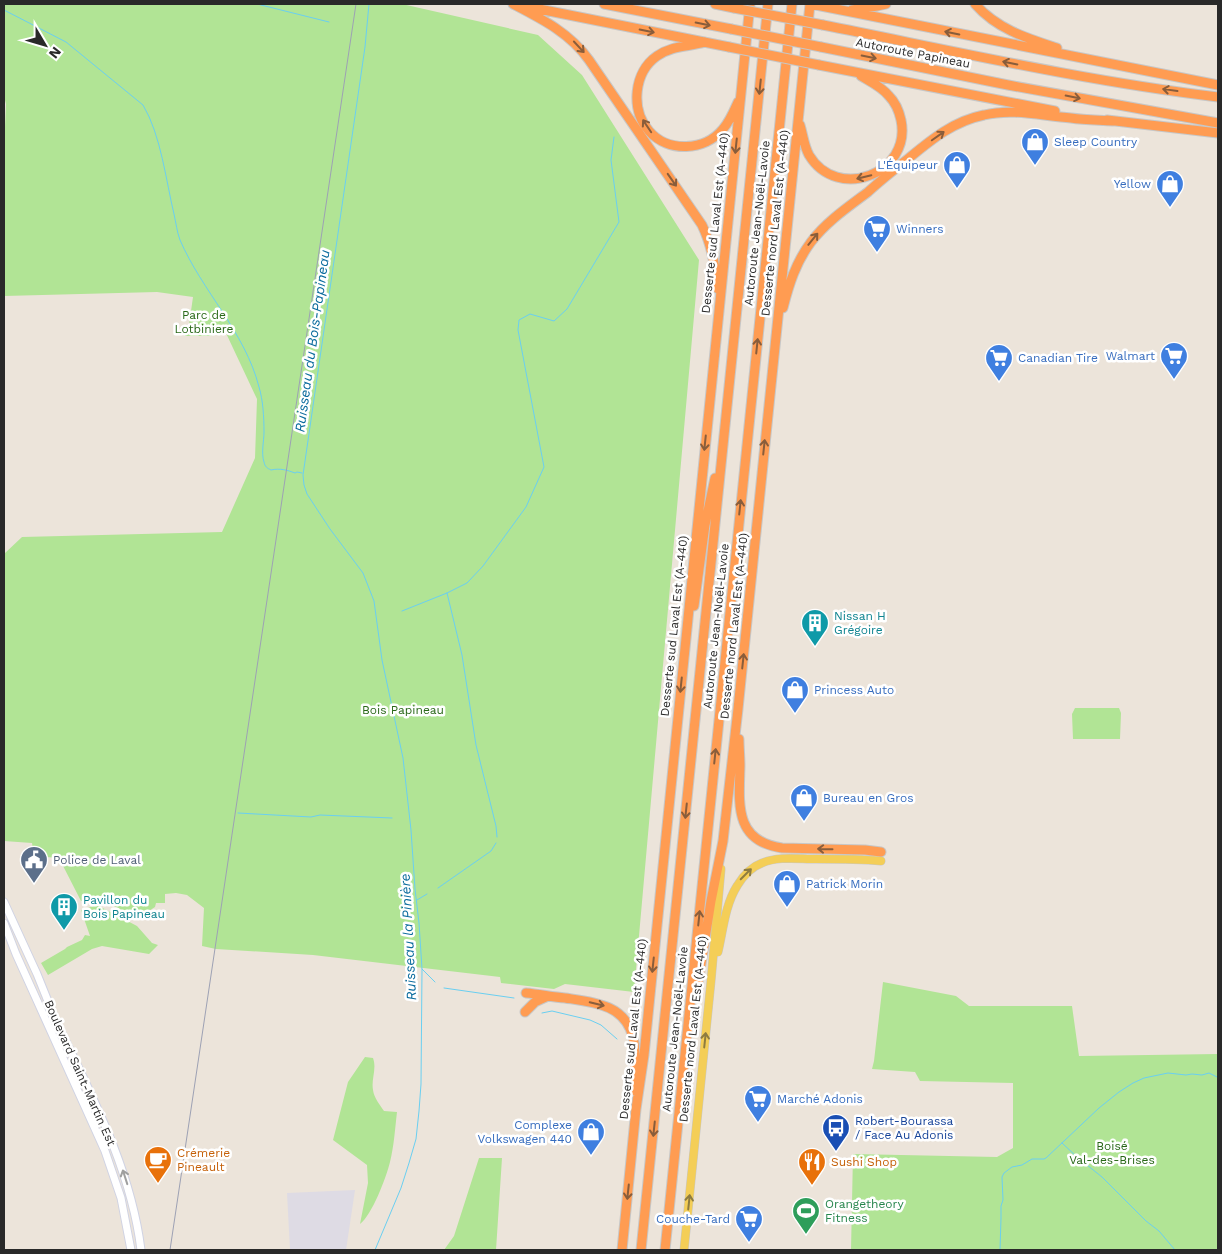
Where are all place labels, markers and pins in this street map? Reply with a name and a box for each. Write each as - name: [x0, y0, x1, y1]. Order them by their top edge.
- shop icon: Sleep Country: [1020, 127, 1050, 166]
- place label: Sleep Country: [1054, 135, 1138, 149]
- shop icon: L'Équipeur: [942, 150, 972, 189]
- place label: L'Équipeur: [877, 158, 938, 172]
- shop icon: Yellow: [1155, 169, 1185, 208]
- place label: Yellow: [1114, 177, 1151, 191]
- supermarket icon: Winners: [862, 214, 892, 253]
- place label: Winners: [896, 222, 943, 236]
- supermarket icon: Walmart: [1159, 341, 1189, 380]
- supermarket icon: Canadian Tire: [984, 343, 1014, 382]
- place label: Walmart: [1106, 349, 1155, 363]
- place label: Canadian Tire: [1018, 351, 1098, 365]
- building icon: Nissan H Grégoire: [800, 608, 830, 647]
- place label: Nissan H Grégoire: [834, 609, 886, 637]
- shop icon: Princess Auto: [780, 675, 810, 714]
- place label: Princess Auto: [814, 683, 894, 697]
- shop icon: Bureau en Gros: [789, 783, 819, 822]
- place label: Bureau en Gros: [823, 791, 914, 805]
- public building icon: Police de Laval: [19, 845, 49, 884]
- place label: Police de Laval: [53, 853, 141, 867]
- shop icon: Patrick Morin: [772, 869, 802, 908]
- place label: Patrick Morin: [806, 877, 883, 891]
- building icon: Pavillon du Bois Papineau: [49, 892, 79, 931]
- place label: Pavillon du Bois Papineau: [83, 893, 165, 921]
- supermarket icon: Marché Adonis: [743, 1084, 773, 1123]
- place label: Marché Adonis: [777, 1092, 863, 1106]
- bus stop icon: Robert-Bourassa / Face Au Adonis: [821, 1113, 851, 1152]
- place label: Robert-Bourassa / Face Au Adonis: [855, 1114, 954, 1142]
- shop icon: Complexe Volkswagen 440: [576, 1117, 606, 1156]
- place label: Complexe Volkswagen 440: [478, 1118, 572, 1146]
- cafe icon: Crémerie Pineault: [143, 1145, 173, 1184]
- place label: Crémerie Pineault: [177, 1146, 230, 1174]
- restaurant icon: Sushi Shop: [797, 1147, 827, 1186]
- place label: Sushi Shop: [831, 1155, 897, 1169]
- sports icon: Orangetheory Fitness: [791, 1196, 821, 1235]
- place label: Orangetheory Fitness: [825, 1197, 904, 1225]
- supermarket icon: Couche-Tard: [734, 1204, 764, 1243]
- place label: Couche-Tard: [656, 1212, 730, 1226]

